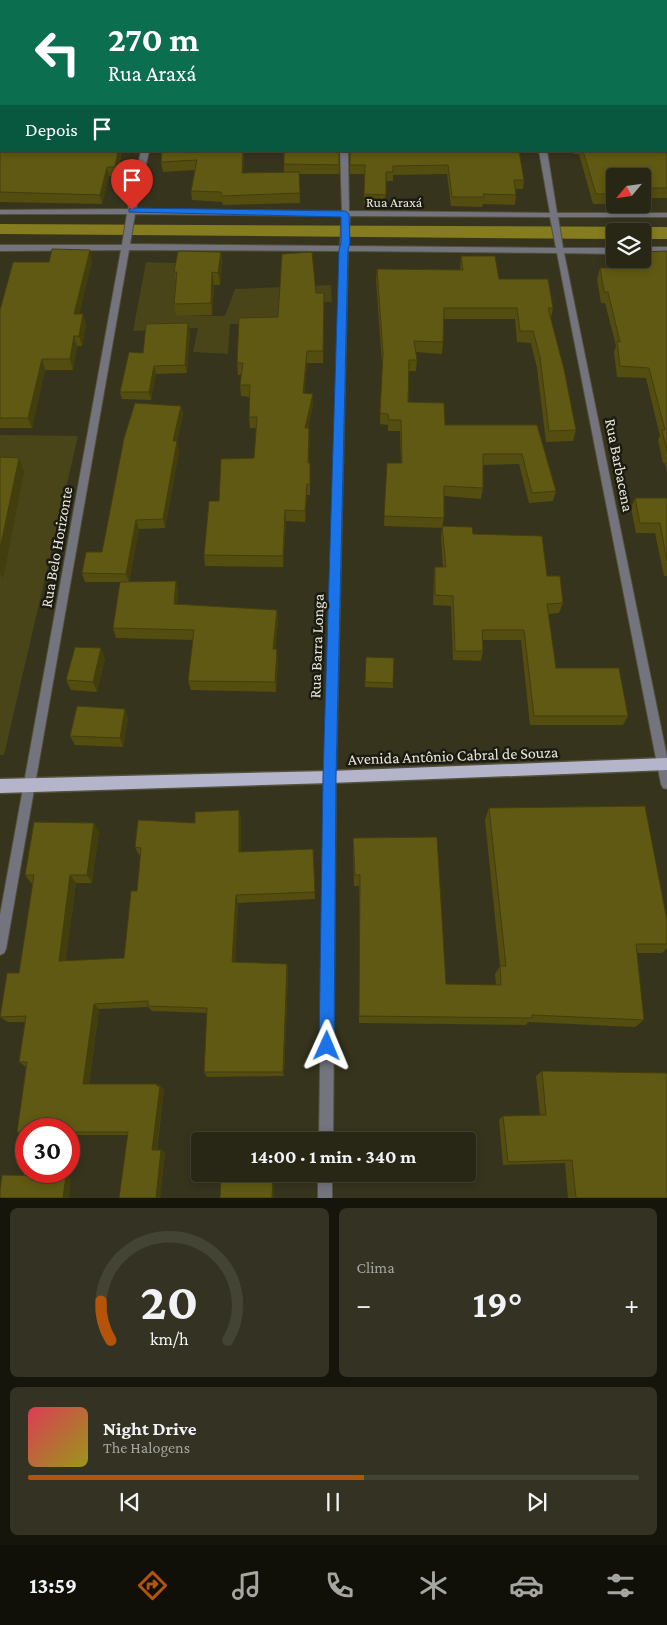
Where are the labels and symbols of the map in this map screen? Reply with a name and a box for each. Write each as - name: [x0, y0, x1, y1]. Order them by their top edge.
- pin: [111, 159, 153, 210]
- north arrow: [606, 168, 651, 212]
- street label: Rua Araxá: [366, 194, 423, 210]
- street label: Rua Barbacena: [602, 417, 637, 514]
- street label: Rua Belo Horizonte: [38, 485, 75, 609]
- street label: Rua Barra Longa: [306, 593, 328, 699]
- street label: Avenida Antônio Cabral de Souza: [347, 743, 559, 768]
- position arrow: [300, 1019, 352, 1071]
- speed limit sign: 30: [15, 1118, 80, 1183]

